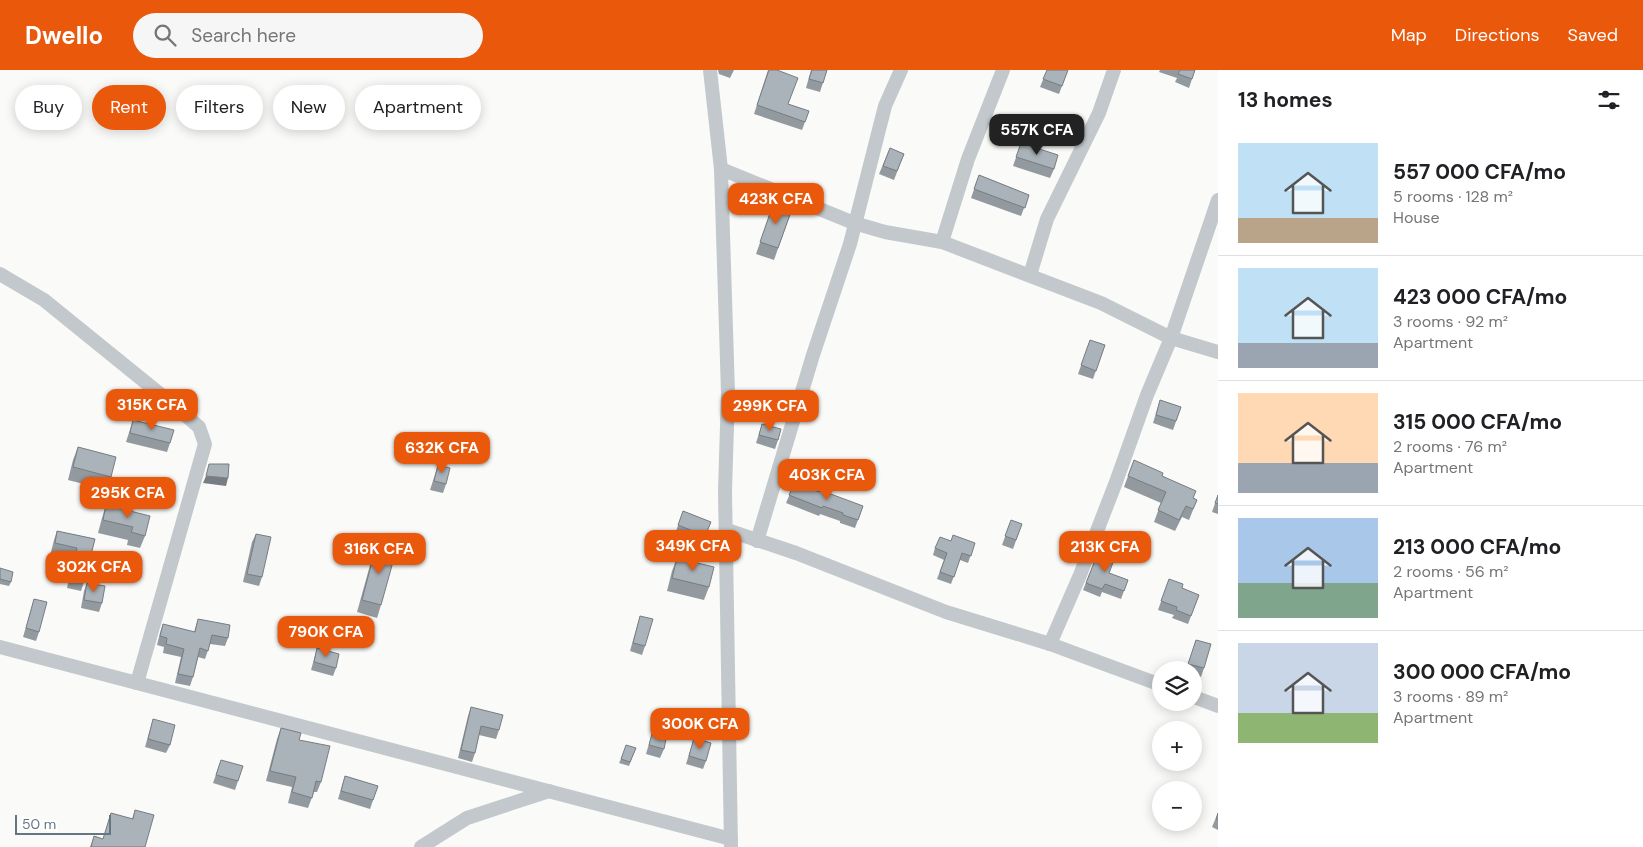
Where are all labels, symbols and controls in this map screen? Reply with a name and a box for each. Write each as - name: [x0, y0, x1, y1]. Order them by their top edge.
- search box: [133, 13, 483, 58]
- text: Dwello: [25, 20, 103, 51]
- icon: search: [151, 21, 179, 49]
- text: Search here: [191, 23, 296, 48]
- text: Map: [1391, 23, 1427, 47]
- text: Directions: [1455, 23, 1540, 47]
- text: Saved: [1568, 23, 1618, 47]
- chip: Buy: [15, 85, 82, 130]
- chip: Rent: [92, 85, 166, 130]
- chip: Filters: [176, 85, 263, 130]
- chip: New: [273, 85, 345, 130]
- chip: Apartment: [355, 85, 481, 130]
- text: 13 homes: [1238, 86, 1333, 114]
- icon: filters: [1595, 86, 1623, 114]
- pin: 557K CFA: [985, 114, 1089, 156]
- text: 557K CFA: [1000, 119, 1074, 140]
- text: 557 000 CFA/mo: [1393, 158, 1566, 186]
- icon: home: [1278, 163, 1338, 223]
- pin: 423K CFA: [724, 182, 828, 225]
- text: 5 rooms · 128 m²: [1393, 186, 1513, 207]
- text: 423K CFA: [739, 188, 813, 209]
- text: House: [1393, 207, 1440, 228]
- text: 423 000 CFA/mo: [1393, 283, 1567, 311]
- icon: home: [1278, 288, 1338, 348]
- text: 3 rooms · 92 m²: [1393, 311, 1508, 332]
- text: Apartment: [1393, 332, 1473, 353]
- pin: 315K CFA: [100, 388, 204, 431]
- pin: 299K CFA: [718, 390, 822, 432]
- text: 315K CFA: [117, 394, 187, 415]
- text: 299K CFA: [733, 395, 807, 416]
- text: 315 000 CFA/mo: [1393, 408, 1562, 436]
- icon: home: [1278, 413, 1338, 473]
- pin: 632K CFA: [390, 432, 494, 474]
- text: 2 rooms · 76 m²: [1393, 436, 1507, 457]
- text: 632K CFA: [405, 437, 479, 458]
- text: Apartment: [1393, 457, 1473, 478]
- pin: 403K CFA: [775, 458, 879, 501]
- text: 403K CFA: [789, 464, 865, 485]
- pin: 295K CFA: [76, 476, 180, 519]
- text: 295K CFA: [91, 482, 165, 503]
- pin: 349K CFA: [641, 530, 745, 572]
- pin: 213K CFA: [1053, 530, 1157, 573]
- pin: 316K CFA: [327, 532, 431, 575]
- text: 213 000 CFA/mo: [1393, 533, 1561, 561]
- text: 349K CFA: [655, 535, 731, 556]
- text: 213K CFA: [1070, 536, 1140, 557]
- text: 316K CFA: [344, 538, 414, 559]
- icon: home: [1278, 538, 1338, 598]
- pin: 302K CFA: [42, 550, 146, 593]
- text: 302K CFA: [56, 556, 132, 577]
- text: 2 rooms · 56 m²: [1393, 561, 1509, 582]
- text: Apartment: [1393, 582, 1473, 603]
- pin: 790K CFA: [274, 616, 378, 658]
- text: 790K CFA: [289, 621, 363, 642]
- text: 300 000 CFA/mo: [1393, 658, 1571, 686]
- map controls: [1152, 661, 1202, 831]
- button: layers: [1152, 661, 1202, 711]
- icon: home: [1278, 663, 1338, 723]
- text: 3 rooms · 89 m²: [1393, 686, 1508, 707]
- text: Apartment: [1393, 707, 1473, 728]
- pin: 300K CFA: [648, 708, 752, 750]
- text: 300K CFA: [661, 713, 739, 734]
- button: +: [1152, 721, 1202, 771]
- button: −: [1152, 781, 1202, 831]
- scale bar: [15, 812, 111, 835]
- text: 50 m: [22, 815, 56, 833]

